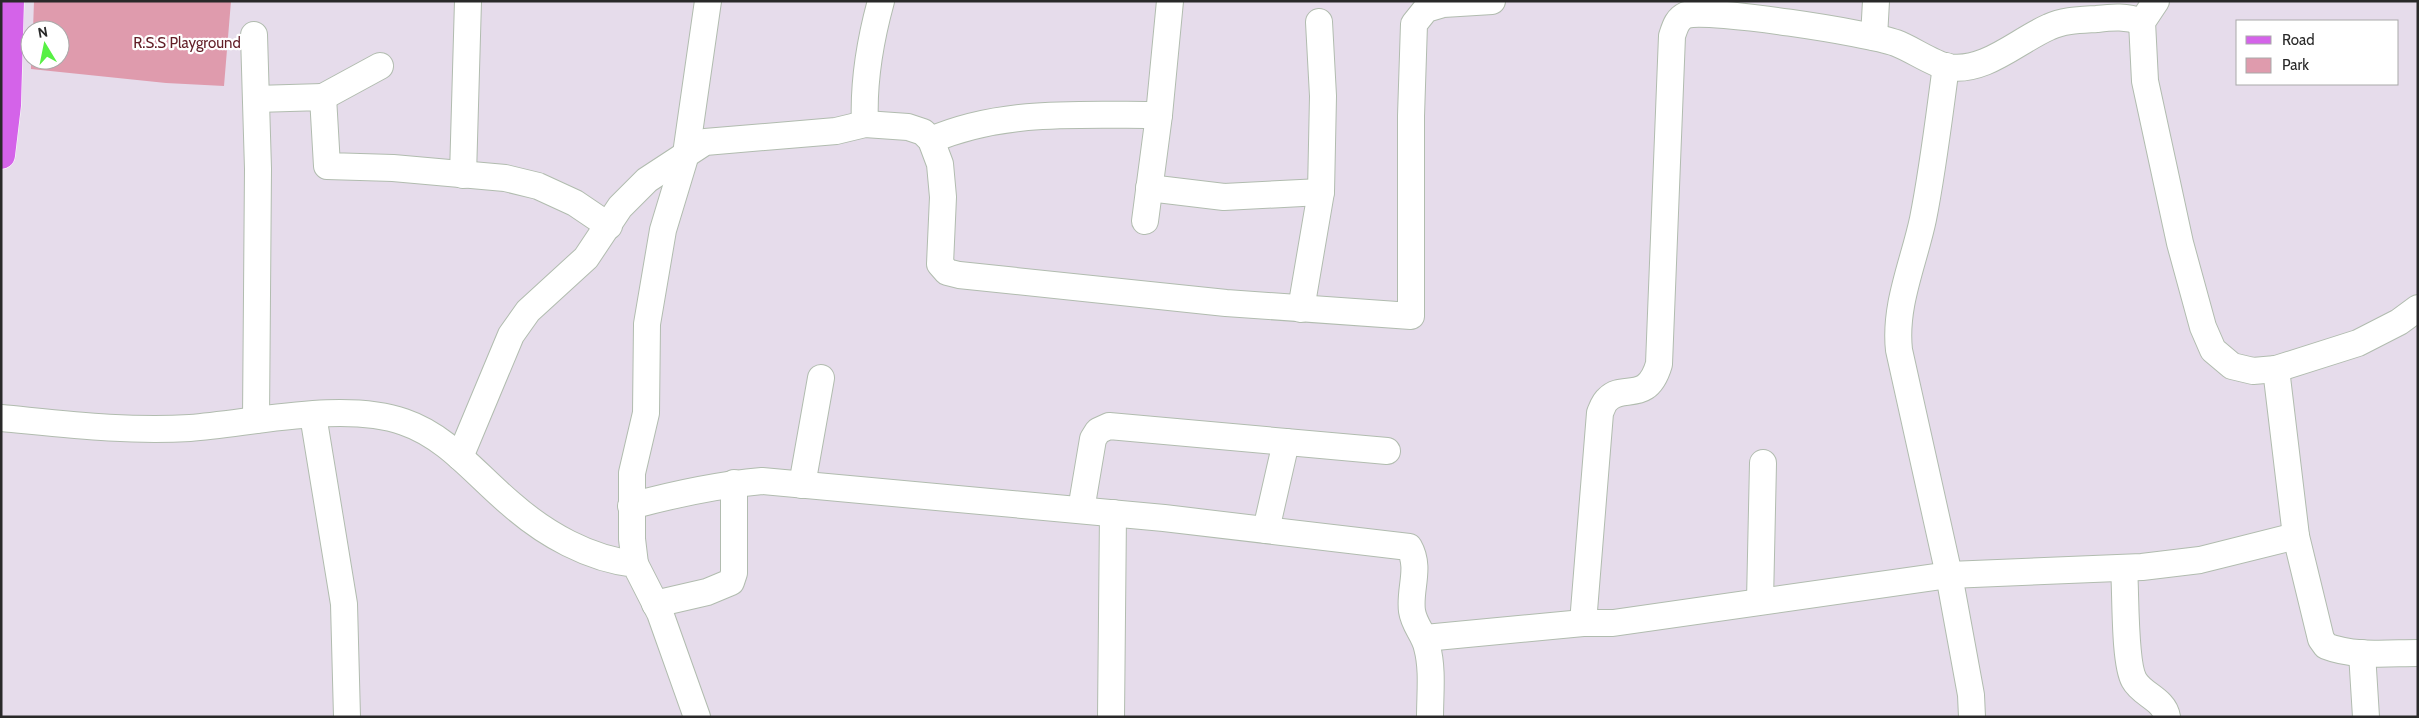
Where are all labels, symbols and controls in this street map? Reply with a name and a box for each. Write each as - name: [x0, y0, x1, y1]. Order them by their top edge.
- north arrow: [20, 20, 70, 70]
- legend: [2236, 20, 2399, 85]
- text: N: [36, 22, 49, 42]
- text: Road: [2282, 31, 2315, 49]
- park label: R.S.S Playground: [133, 34, 241, 52]
- text: Park: [2282, 56, 2309, 74]

